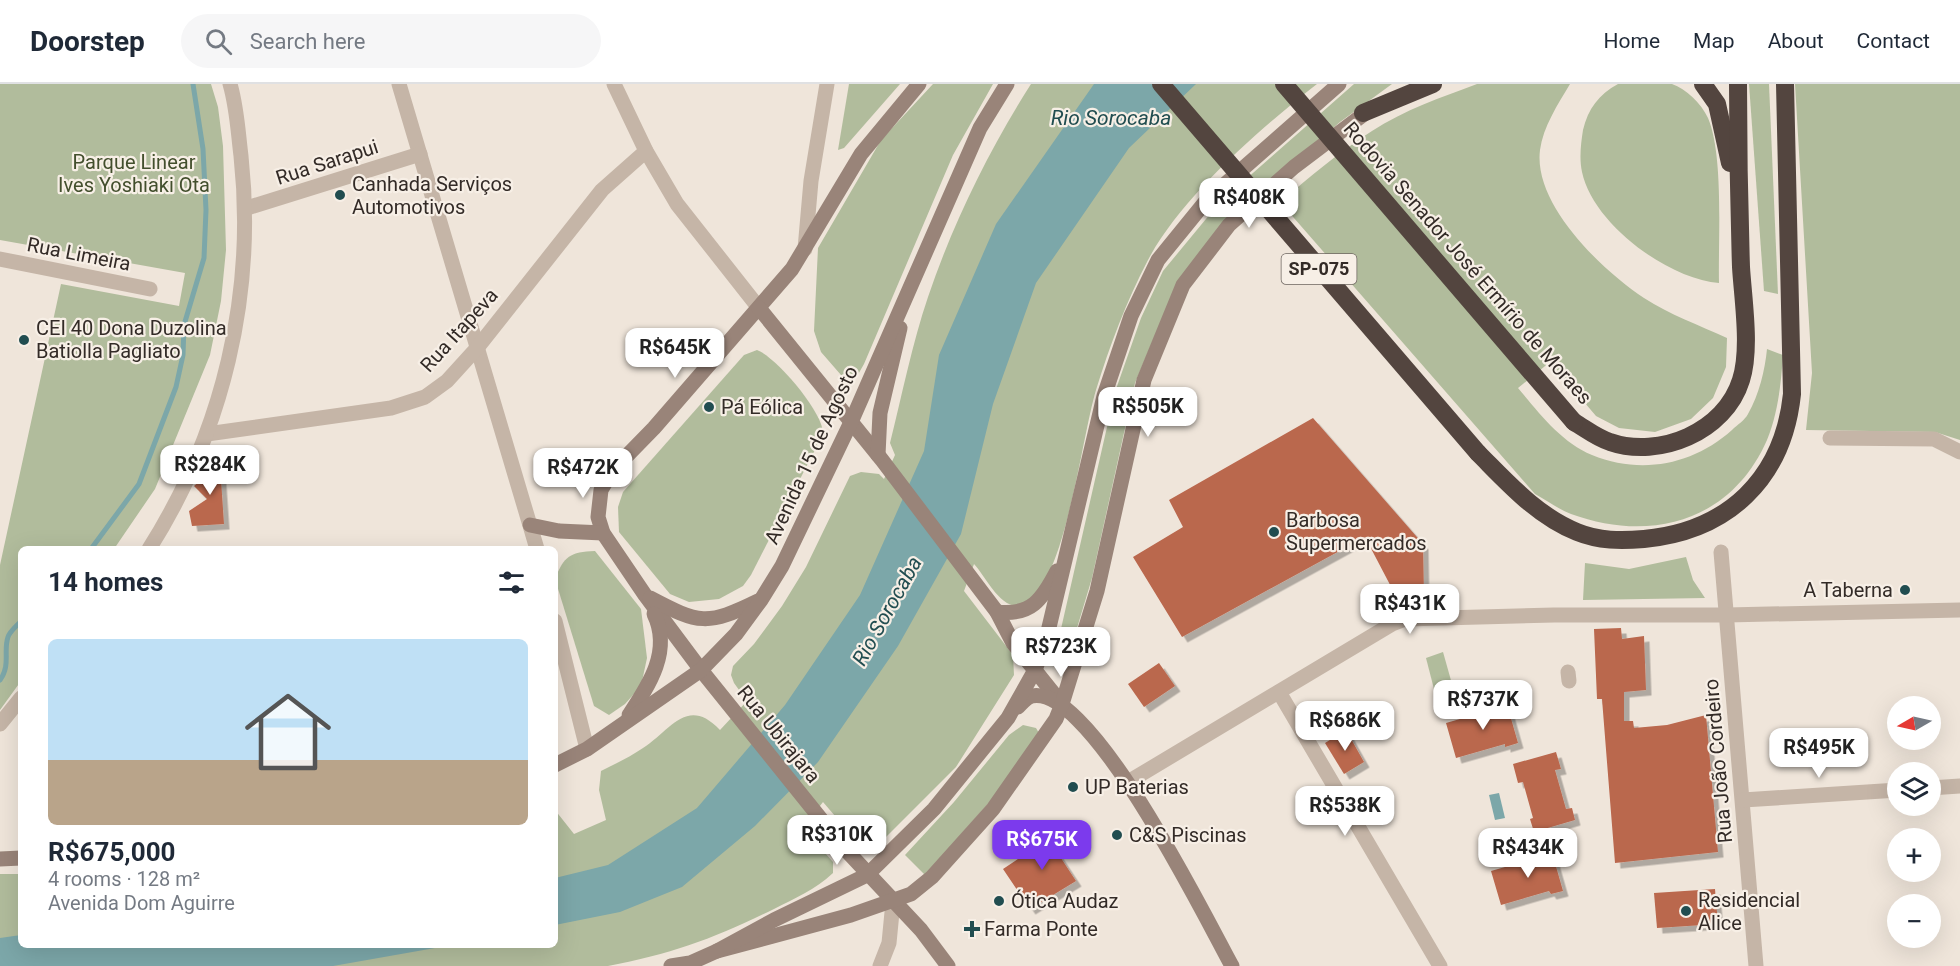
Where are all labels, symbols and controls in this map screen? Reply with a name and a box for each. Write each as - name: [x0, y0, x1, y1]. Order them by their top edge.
- search box: [181, 14, 601, 68]
- text: Doorstep: [30, 25, 145, 58]
- icon: search: [202, 25, 235, 58]
- text: Search here: [250, 29, 366, 54]
- text: Home: [1604, 29, 1660, 53]
- text: Map: [1693, 29, 1735, 53]
- text: About: [1768, 29, 1824, 53]
- text: Contact: [1857, 29, 1930, 53]
- water label: Rio Sorocaba: [1051, 106, 1171, 130]
- street label: Rodovia Senador José Ermírio de Moraes: [1339, 117, 1597, 409]
- street label: Rua Sarapui: [273, 134, 381, 190]
- park label: Parque Linear Ives Yoshiaki Ota: [58, 150, 210, 197]
- place label: Canhada Serviços Automotivos: [352, 172, 512, 219]
- pin: R$408K: [1200, 178, 1298, 229]
- text: R$408K: [1213, 185, 1285, 209]
- marker: Canhada Serviços Automotivos: [333, 188, 347, 202]
- street label: Rua Limeira: [25, 232, 133, 276]
- road number: SP-075: [1282, 254, 1356, 284]
- street label: Rua Itapeva: [415, 283, 503, 377]
- place label: CEI 40 Dona Duzolina Batiolla Pagliato: [36, 316, 227, 363]
- pin: R$645K: [626, 328, 724, 379]
- marker: CEI 40 Dona Duzolina Batiolla Pagliato: [17, 333, 31, 347]
- text: R$645K: [639, 335, 711, 359]
- street label: Avenida 15 de Agosto: [759, 362, 863, 548]
- pin: R$505K: [1099, 387, 1197, 438]
- text: R$505K: [1112, 394, 1184, 418]
- place label: Pá Eólica: [721, 395, 803, 419]
- marker: Pá Eólica: [702, 400, 716, 414]
- pin: R$284K: [161, 445, 259, 496]
- pin: R$472K: [534, 448, 632, 499]
- text: R$284K: [174, 452, 246, 476]
- text: R$472K: [547, 455, 619, 479]
- place label: Barbosa Supermercados: [1286, 508, 1427, 555]
- marker: Barbosa Supermercados: [1267, 525, 1281, 539]
- water label: Rio Sorocaba: [847, 552, 927, 670]
- icon: filters: [495, 566, 528, 599]
- text: 14 homes: [48, 567, 163, 597]
- place label: A Taberna: [1803, 578, 1893, 602]
- marker: A Taberna: [1898, 583, 1912, 597]
- pin: R$431K: [1361, 584, 1459, 635]
- text: R$431K: [1374, 591, 1446, 615]
- pin: R$723K: [1012, 627, 1110, 678]
- text: R$723K: [1025, 634, 1097, 658]
- icon: home: [234, 678, 342, 786]
- street label: Rua João Cordeiro: [1699, 678, 1737, 844]
- street label: Rua Ubirajara: [732, 680, 826, 788]
- pin: R$737K: [1434, 680, 1532, 731]
- text: R$737K: [1447, 687, 1519, 711]
- north arrow: [1887, 696, 1941, 750]
- map controls: [1887, 696, 1941, 948]
- pin: R$686K: [1296, 701, 1394, 752]
- text: R$686K: [1309, 708, 1381, 732]
- pin: R$495K: [1770, 728, 1868, 779]
- text: R$495K: [1783, 735, 1855, 759]
- button: layers: [1887, 762, 1941, 816]
- place label: UP Baterias: [1085, 775, 1189, 799]
- marker: UP Baterias: [1066, 780, 1080, 794]
- pin: R$538K: [1296, 786, 1394, 837]
- text: R$538K: [1309, 793, 1381, 817]
- pin: R$310K: [788, 815, 886, 866]
- pin: R$675K: [993, 820, 1091, 871]
- text: R$310K: [801, 822, 873, 846]
- place label: C&S Piscinas: [1129, 823, 1247, 847]
- text: R$675K: [1006, 827, 1078, 851]
- marker: C&S Piscinas: [1110, 828, 1124, 842]
- pin: R$434K: [1479, 828, 1577, 879]
- button: +: [1887, 828, 1941, 882]
- text: R$434K: [1492, 835, 1564, 859]
- text: R$675,000: [48, 837, 175, 867]
- text: 4 rooms · 128 m²: [48, 867, 200, 891]
- place label: Residencial Alice: [1698, 888, 1800, 935]
- place label: Ótica Audaz: [1011, 889, 1119, 913]
- text: Avenida Dom Aguirre: [48, 891, 235, 915]
- marker: Ótica Audaz: [992, 894, 1006, 908]
- button: −: [1887, 894, 1941, 948]
- marker: Residencial Alice: [1679, 904, 1693, 918]
- place label: Farma Ponte: [984, 917, 1098, 941]
- marker: Farma Ponte: [965, 922, 979, 936]

